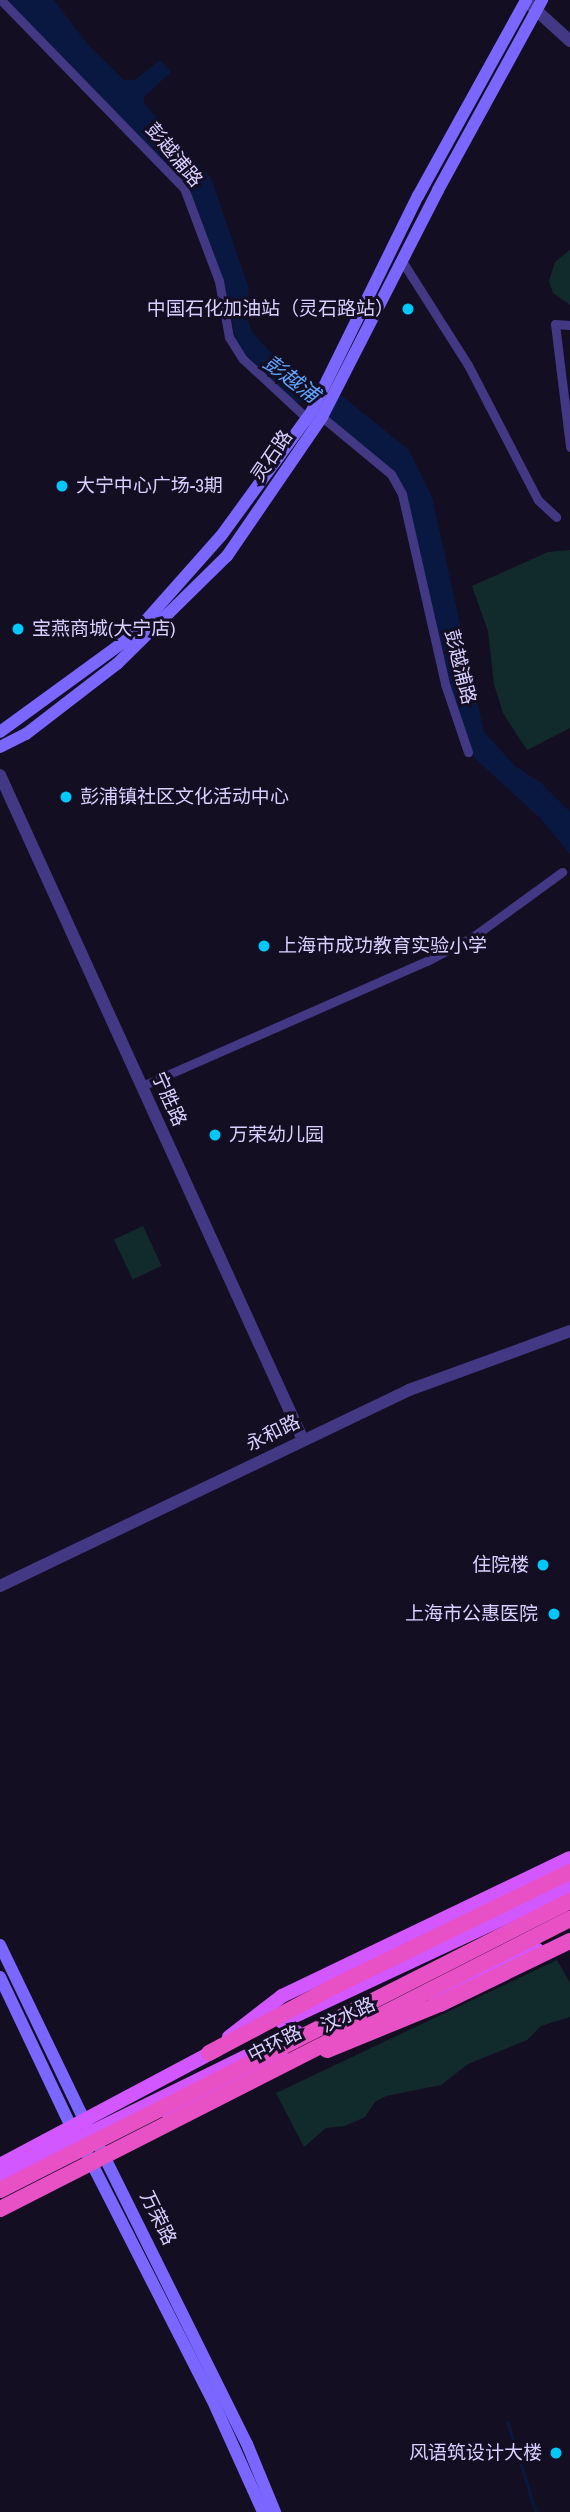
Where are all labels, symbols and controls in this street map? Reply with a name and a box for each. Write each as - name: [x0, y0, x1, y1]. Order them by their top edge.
- street label: 彭越浦路: [141, 119, 207, 191]
- place label: 中国石化加油站（灵石路站）: [147, 298, 394, 320]
- marker: 中国石化加油站（灵石路站）: [400, 301, 416, 317]
- water label: 彭越浦: [258, 350, 324, 408]
- street label: 灵石路: [247, 426, 297, 486]
- place label: 大宁中心广场-3期: [76, 475, 223, 497]
- marker: 大宁中心广场-3期: [54, 478, 70, 494]
- place label: 宝燕商城(大宁店): [32, 618, 175, 640]
- marker: 宝燕商城(大宁店): [10, 621, 26, 637]
- street label: 彭越浦路: [440, 627, 480, 707]
- place label: 彭浦镇社区文化活动中心: [80, 786, 289, 808]
- marker: 彭浦镇社区文化活动中心: [58, 789, 74, 805]
- place label: 上海市成功教育实验小学: [278, 935, 487, 957]
- marker: 上海市成功教育实验小学: [256, 938, 272, 954]
- street label: 宁胜路: [147, 1068, 191, 1130]
- place label: 万荣幼儿园: [229, 1124, 324, 1146]
- marker: 万荣幼儿园: [207, 1127, 223, 1143]
- street label: 永和路: [242, 1410, 304, 1456]
- place label: 住院楼: [472, 1554, 529, 1576]
- marker: 住院楼: [535, 1557, 551, 1573]
- place label: 上海市公惠医院: [405, 1603, 538, 1625]
- marker: 上海市公惠医院: [544, 1604, 564, 1624]
- street label: 汶水路: [317, 1993, 379, 2037]
- street label: 中环路: [244, 2021, 306, 2067]
- street label: 万荣路: [135, 2187, 181, 2249]
- place label: 风语筑设计大楼: [409, 2442, 542, 2464]
- marker: 风语筑设计大楼: [548, 2445, 564, 2461]

